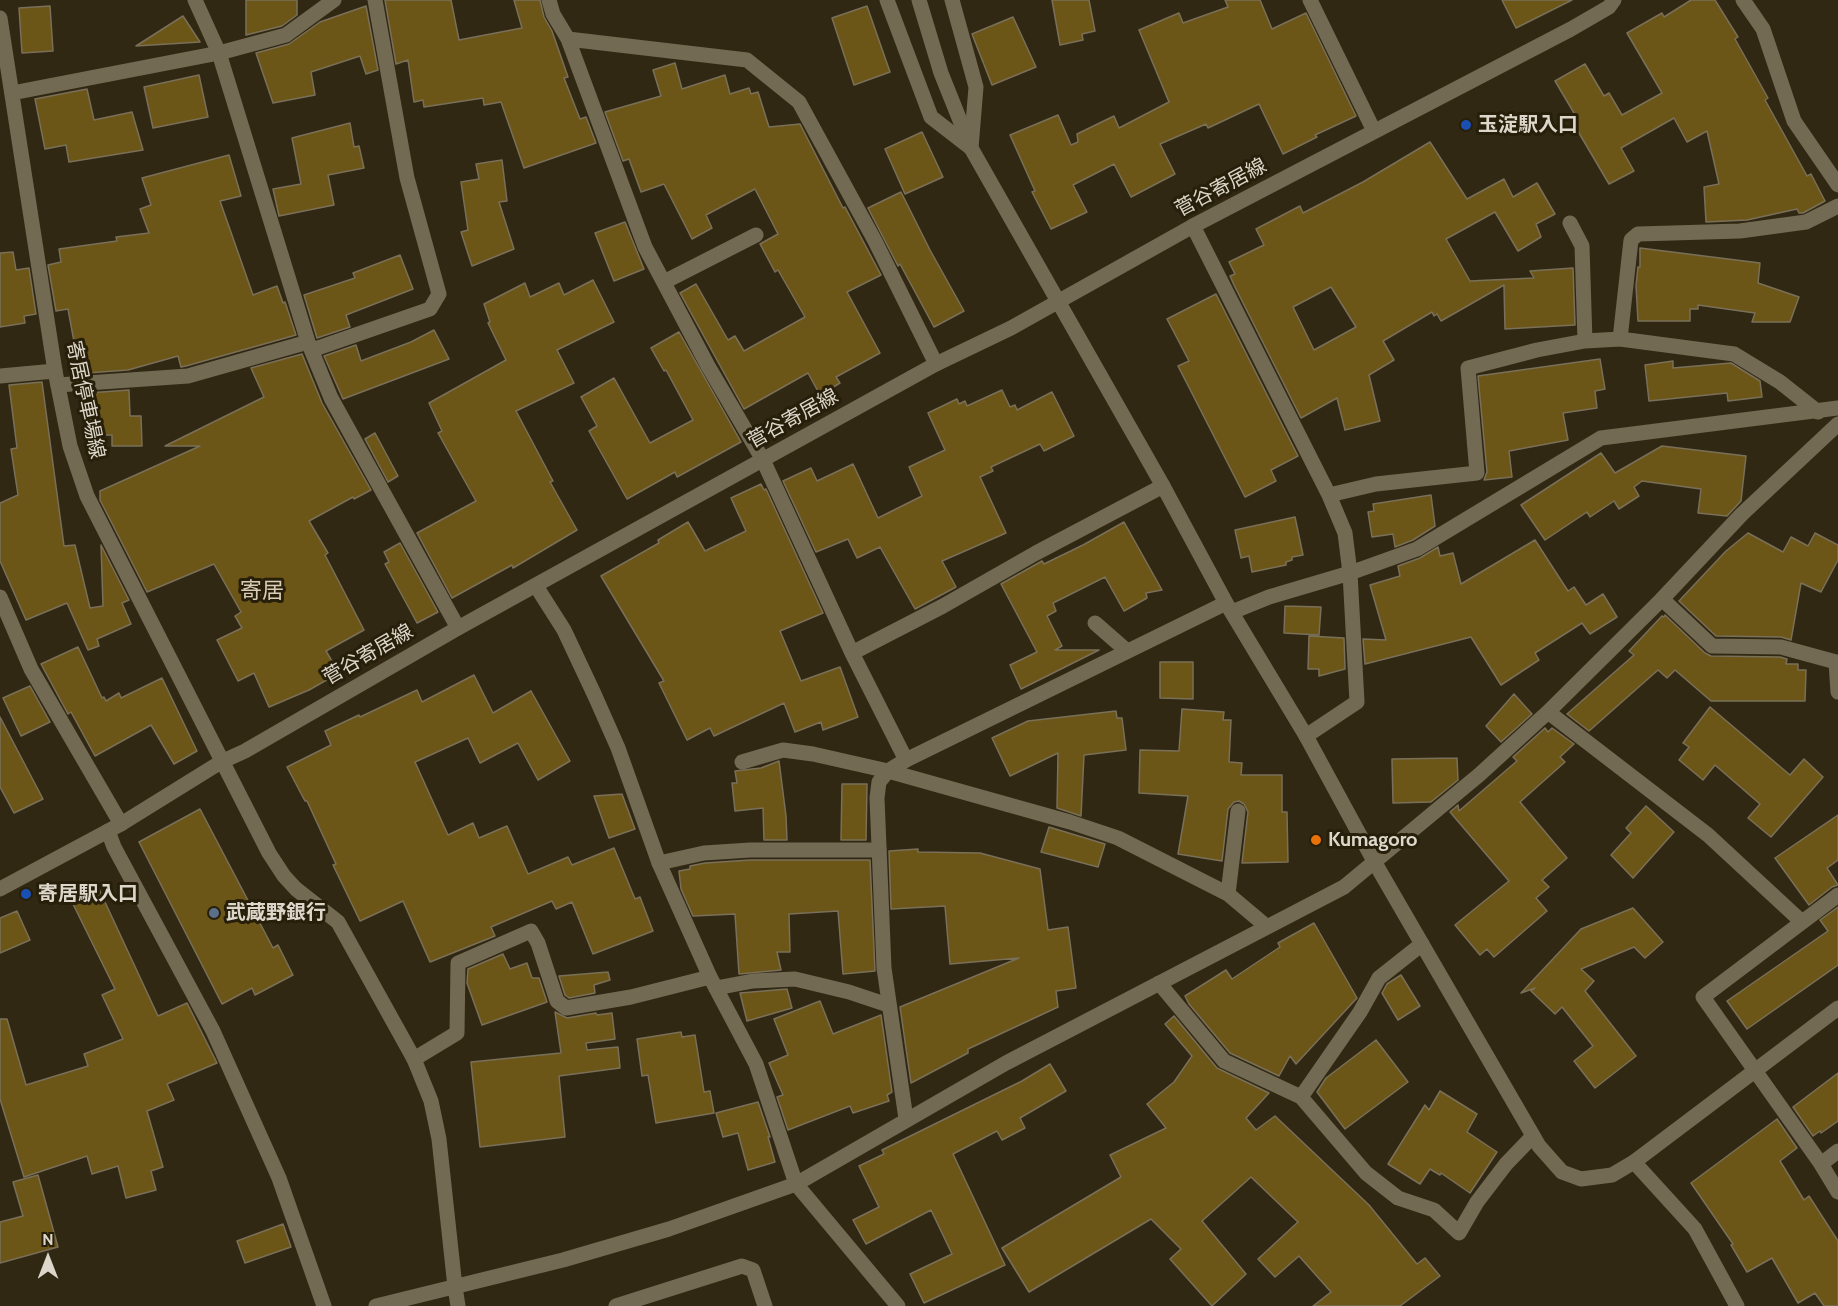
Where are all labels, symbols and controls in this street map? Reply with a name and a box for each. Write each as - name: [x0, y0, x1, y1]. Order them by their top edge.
- place label: 玉淀駅入口: [1478, 113, 1578, 137]
- marker: 玉淀駅入口: [1459, 118, 1473, 132]
- street label: 菅谷寄居線: [1171, 154, 1271, 222]
- street label: 寄居停車場線: [61, 339, 109, 461]
- street label: 菅谷寄居線: [743, 384, 843, 454]
- district label: 寄居: [240, 579, 284, 605]
- street label: 菅谷寄居線: [319, 620, 417, 690]
- place label: Kumagoro: [1328, 828, 1417, 852]
- marker: Kumagoro: [1309, 833, 1323, 847]
- place label: 寄居駅入口: [38, 882, 138, 906]
- marker: 寄居駅入口: [19, 887, 33, 901]
- place label: 武蔵野銀行: [226, 901, 326, 925]
- marker: 武蔵野銀行: [207, 906, 221, 920]
- north arrow: [18, 1228, 78, 1288]
- text: N: [42, 1230, 54, 1249]

